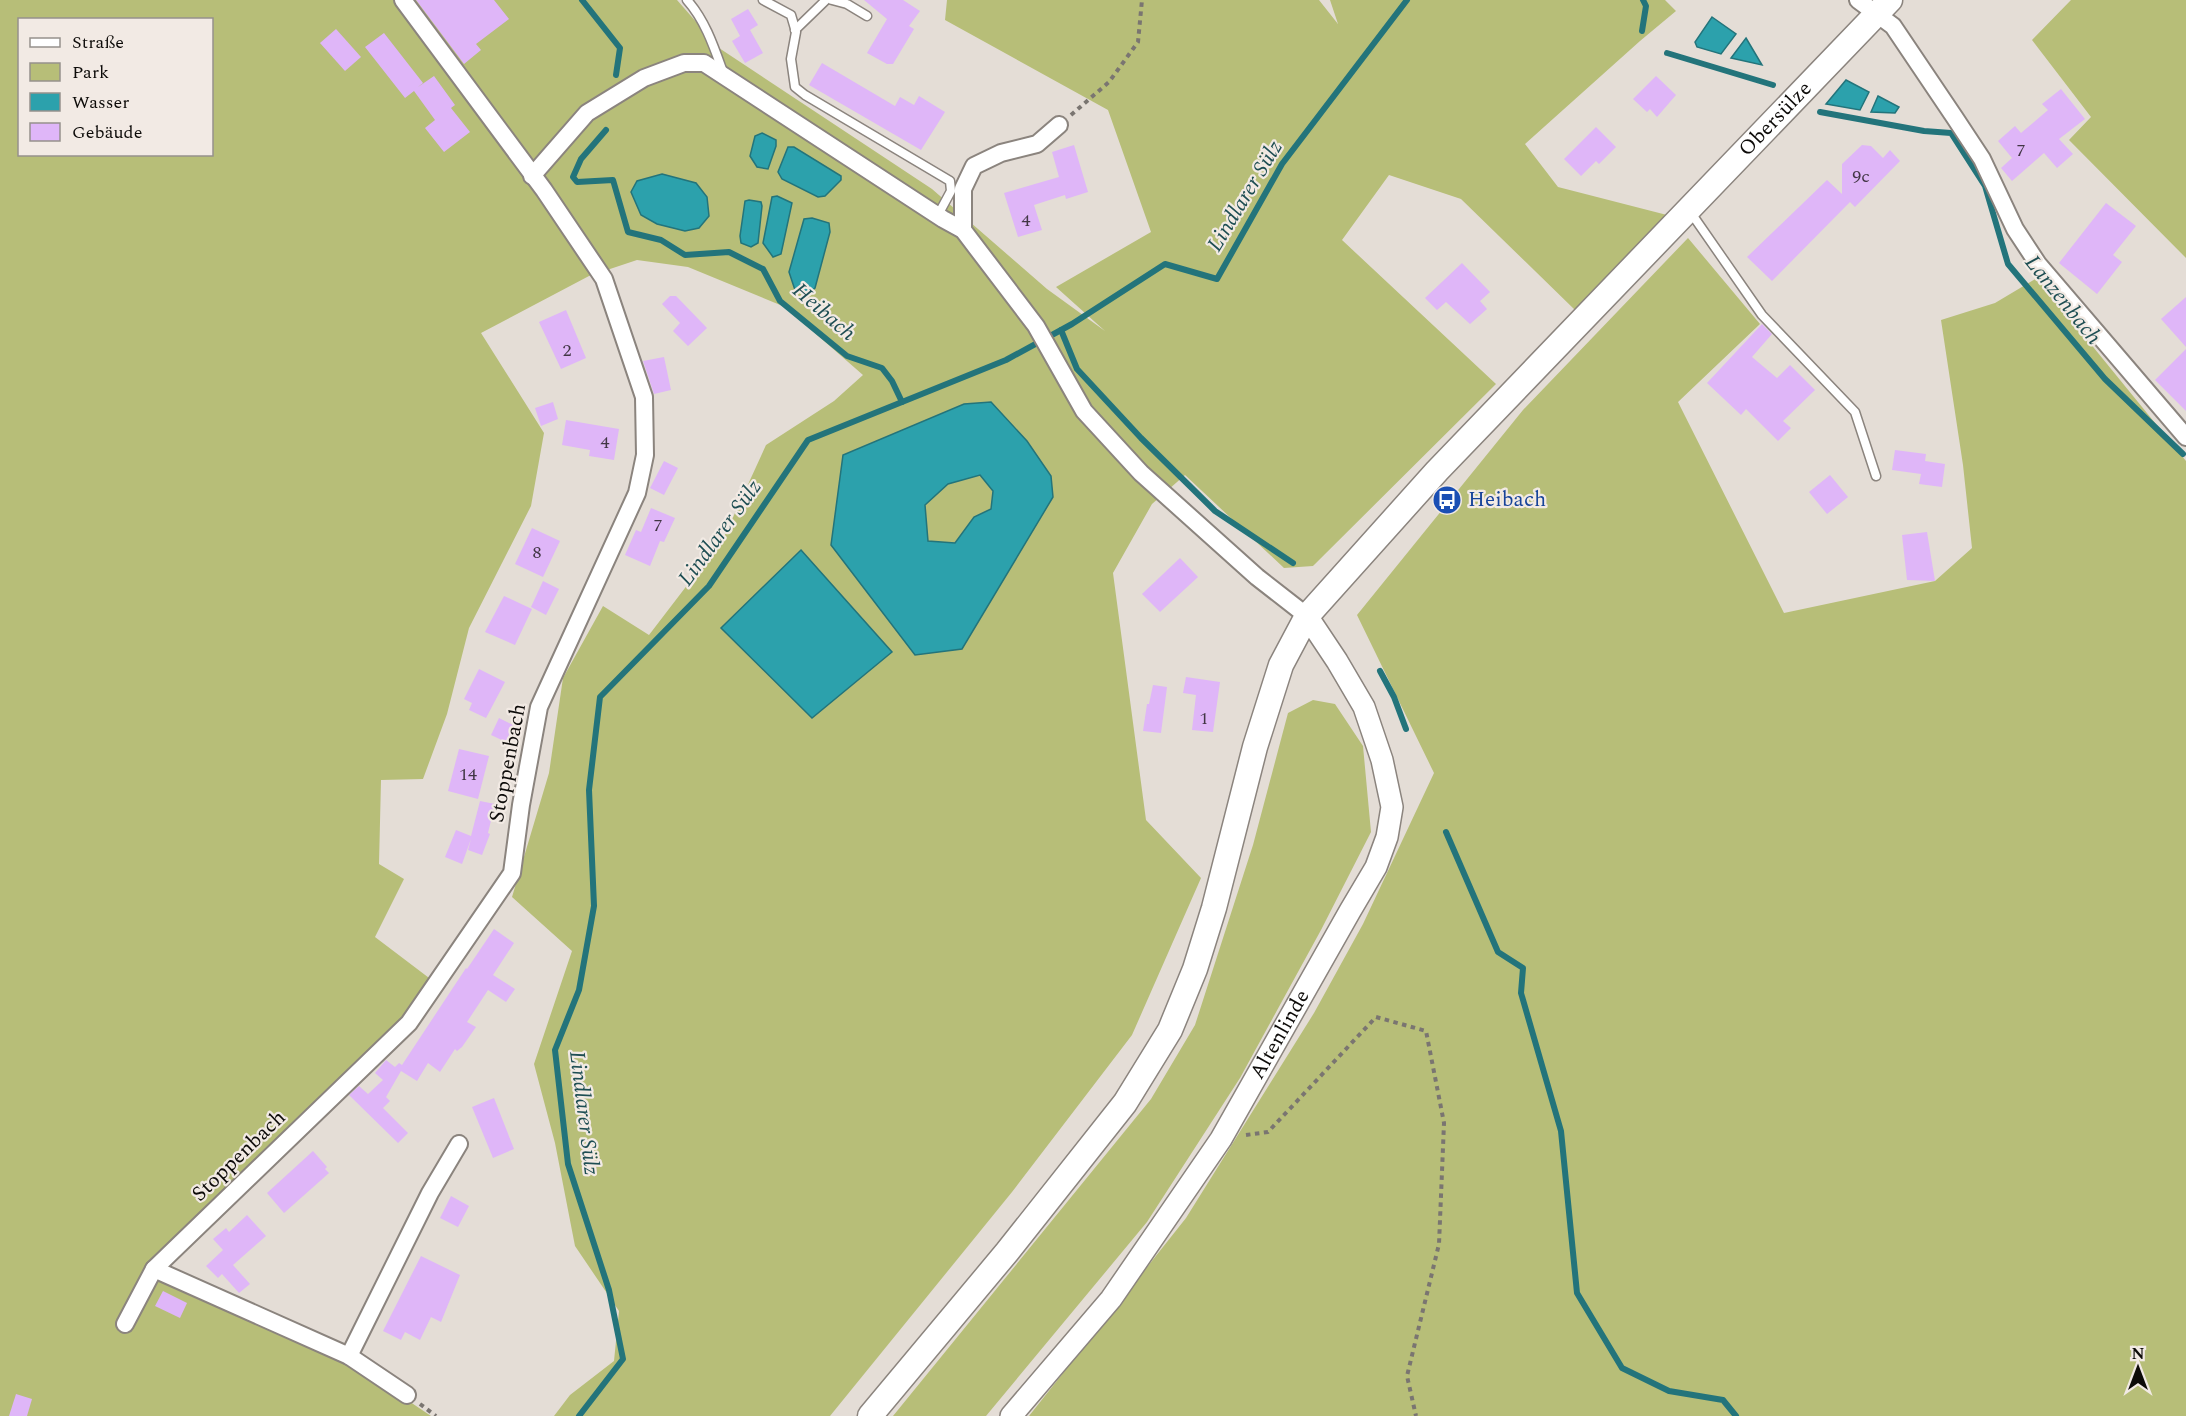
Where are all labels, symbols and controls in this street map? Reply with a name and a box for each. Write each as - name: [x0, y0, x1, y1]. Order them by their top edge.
- legend: [18, 18, 213, 156]
- text: Straße: [72, 29, 124, 56]
- text: Park: [72, 59, 109, 86]
- street label: Obersülze: [1731, 74, 1820, 164]
- text: Wasser: [72, 89, 129, 116]
- text: Gebäude: [72, 119, 142, 146]
- water label: Lindlarer Sülz: [1199, 134, 1291, 258]
- house number: 7: [2017, 137, 2026, 164]
- house number: 9c: [1852, 163, 1870, 190]
- house number: 4: [1022, 207, 1031, 234]
- water label: Lanzenbach: [2016, 248, 2110, 352]
- water label: Heibach: [785, 275, 863, 349]
- house number: 2: [563, 337, 572, 364]
- house number: 4: [601, 429, 610, 456]
- water label: Lindlarer Sülz: [670, 473, 770, 593]
- bus stop icon: Heibach: [1431, 484, 1463, 516]
- place label: Heibach: [1468, 484, 1546, 516]
- house number: 7: [654, 512, 663, 539]
- house number: 8: [533, 539, 542, 566]
- street label: Stoppenbach: [481, 701, 535, 825]
- house number: 1: [1200, 705, 1209, 732]
- house number: 14: [459, 761, 477, 788]
- street label: Altenlinde: [1242, 984, 1318, 1085]
- water label: Lindlarer Sülz: [560, 1049, 608, 1177]
- street label: Stoppenbach: [184, 1103, 294, 1209]
- north arrow: [2108, 1338, 2168, 1398]
- text: N: [2131, 1342, 2145, 1366]

